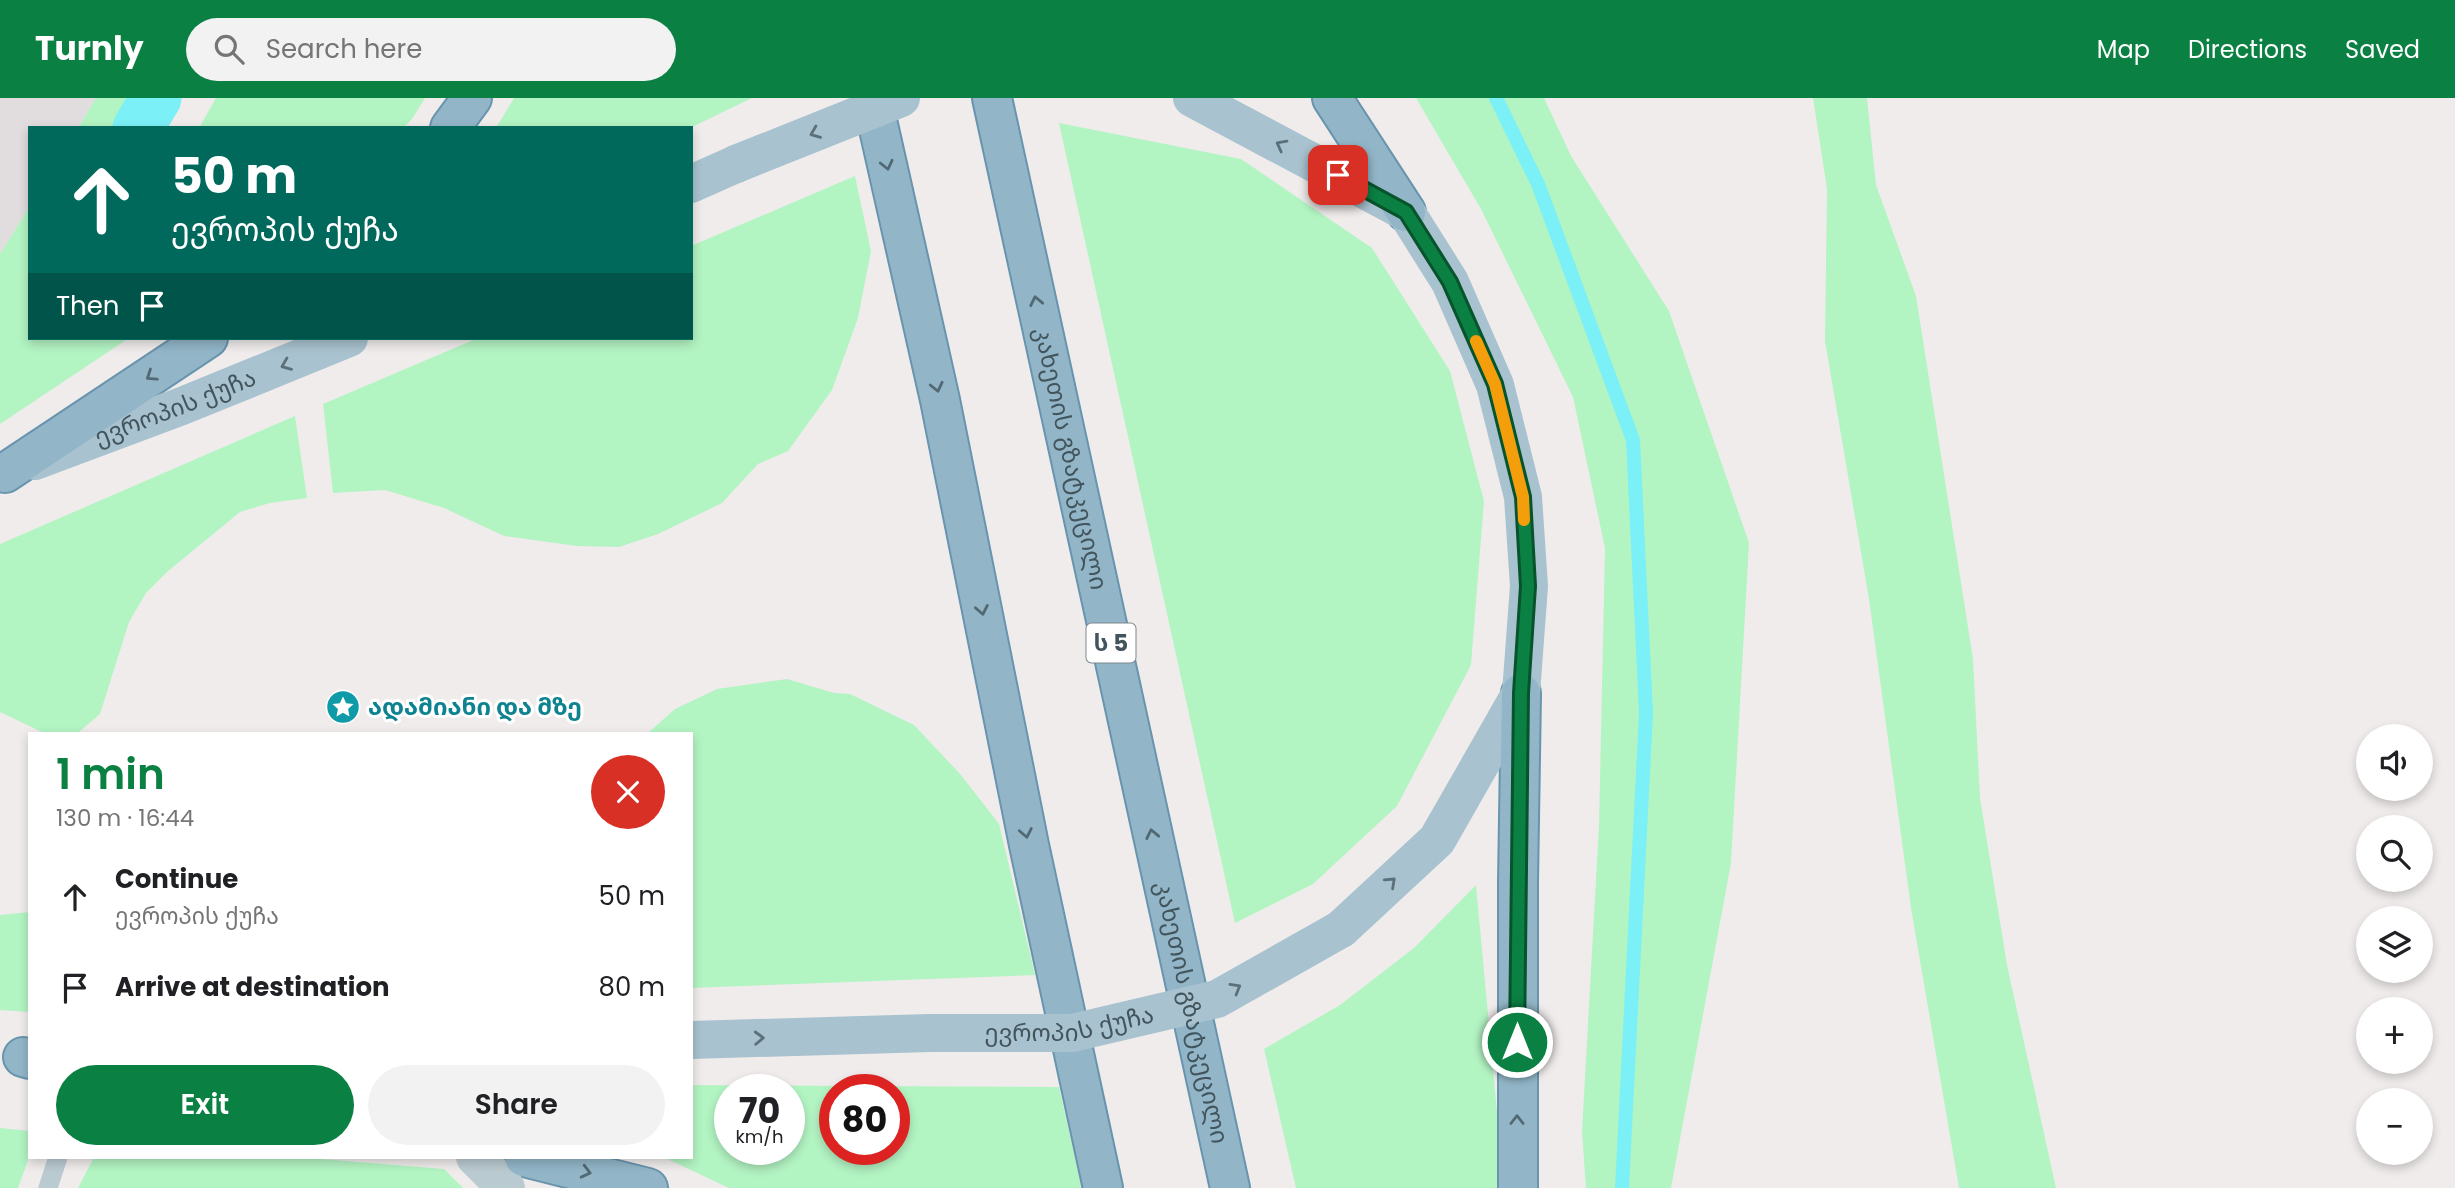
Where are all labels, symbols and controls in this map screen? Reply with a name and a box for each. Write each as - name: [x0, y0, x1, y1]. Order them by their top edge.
- search box: [186, 18, 676, 81]
- text: Turnly: [35, 25, 144, 72]
- icon: search: [210, 30, 248, 68]
- text: Search here: [266, 31, 422, 67]
- text: Map: [2097, 33, 2150, 66]
- text: Directions: [2188, 33, 2307, 66]
- text: Saved: [2345, 33, 2420, 66]
- one-way arrow: [810, 124, 822, 138]
- one-way arrow: [1276, 139, 1289, 153]
- text: 50 m: [171, 142, 297, 210]
- pin: [1308, 145, 1368, 205]
- icon: ahead: [56, 154, 147, 245]
- icon: arrive: [1319, 156, 1357, 194]
- one-way arrow: [879, 159, 894, 171]
- text: ევროპის ქუჩა: [171, 207, 399, 252]
- icon: arrive: [133, 287, 171, 325]
- text: Then: [56, 288, 119, 324]
- one-way arrow: [1030, 295, 1045, 307]
- street label: კახეთის გზატკეცილი: [1027, 324, 1116, 593]
- one-way arrow: [281, 357, 294, 371]
- street label: ევროპის ქუჩა: [89, 361, 261, 453]
- one-way arrow: [146, 367, 159, 380]
- one-way arrow: [929, 380, 944, 392]
- one-way arrow: [974, 604, 989, 616]
- road number: ს 5: [1086, 624, 1136, 663]
- place icon: ადამიანი და მზე: [324, 688, 362, 726]
- place label: ადამიანი და მზე: [368, 690, 582, 723]
- map controls: [2356, 724, 2433, 1165]
- button: sound: [2356, 724, 2433, 801]
- text: 1 min: [56, 745, 165, 804]
- button: close: [591, 755, 665, 829]
- text: 130 m · 16:44: [56, 802, 194, 834]
- button: search: [2356, 815, 2433, 892]
- one-way arrow: [1018, 827, 1033, 839]
- one-way arrow: [1146, 828, 1161, 840]
- text: Continue: [115, 861, 238, 897]
- icon: ahead: [56, 878, 94, 916]
- text: 50 m: [599, 878, 665, 914]
- street label: კახეთის გზატკეცილი: [1147, 878, 1237, 1147]
- one-way arrow: [1383, 878, 1396, 891]
- text: ევროპის ქუჩა: [115, 900, 279, 932]
- button: layers: [2356, 906, 2433, 983]
- icon: arrive: [56, 969, 94, 1007]
- text: Arrive at destination: [115, 969, 390, 1005]
- text: 80 m: [599, 969, 665, 1005]
- one-way arrow: [1229, 984, 1242, 997]
- street label: ევროპის ქუჩა: [984, 997, 1157, 1049]
- button: +: [2356, 997, 2433, 1074]
- position arrow: [1480, 1005, 1554, 1079]
- one-way arrow: [755, 1030, 765, 1046]
- button: Exit: [56, 1065, 354, 1145]
- button: Share: [368, 1065, 665, 1145]
- speed limit sign: 80: [819, 1074, 910, 1165]
- text: 70: [739, 1086, 780, 1135]
- button: −: [2356, 1088, 2433, 1165]
- one-way arrow: [1509, 1114, 1525, 1125]
- text: km/h: [736, 1124, 783, 1149]
- one-way arrow: [580, 1164, 592, 1178]

